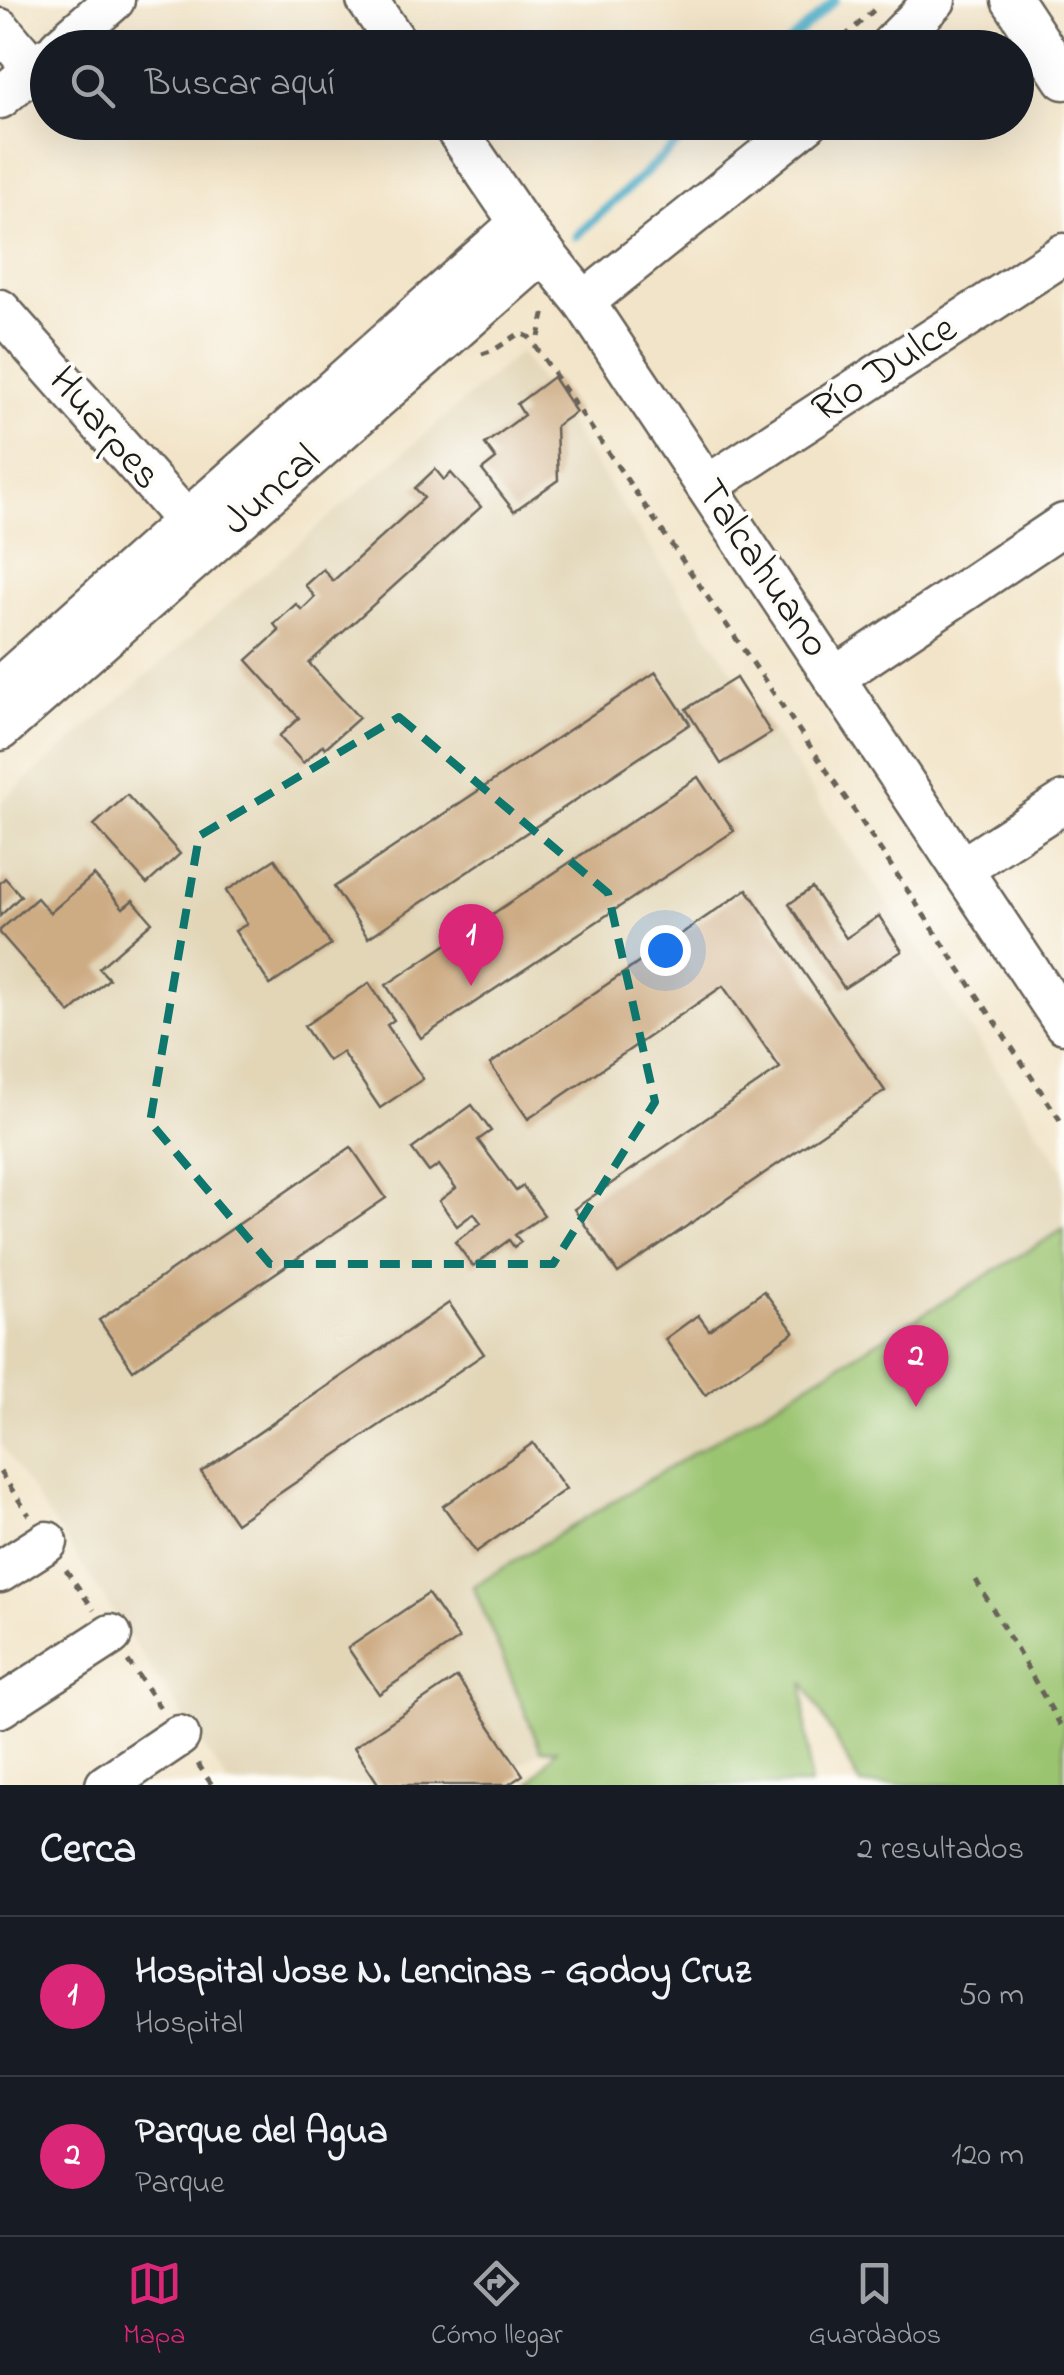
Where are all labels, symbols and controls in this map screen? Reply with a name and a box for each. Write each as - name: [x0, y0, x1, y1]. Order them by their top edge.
- search box: [30, 30, 1034, 140]
- text: Buscar aquí: [145, 57, 335, 113]
- icon: search: [65, 58, 120, 113]
- street label: Río Dulce: [800, 300, 970, 440]
- street label: Huarpes: [33, 354, 175, 504]
- street label: Juncal: [209, 431, 335, 551]
- street label: Talcahuano: [680, 467, 844, 671]
- pin: 1: [438, 904, 504, 986]
- your location: [640, 925, 691, 976]
- pin: 2: [884, 1324, 948, 1407]
- text: Cerca: [40, 1820, 136, 1881]
- text: 2 resultados: [857, 1827, 1024, 1874]
- text: Hospital Jose N. Lencinas - Godoy Cruz: [135, 1945, 751, 2001]
- text: 1: [67, 1973, 78, 2020]
- text: 50 m: [959, 1973, 1024, 2020]
- text: Hospital: [135, 2001, 243, 2048]
- text: Parque del Agua: [135, 2105, 388, 2161]
- text: 2: [65, 2133, 80, 2180]
- text: 120 m: [951, 2133, 1024, 2180]
- text: Parque: [135, 2161, 225, 2208]
- tab: Mapa: [123, 2256, 185, 2357]
- tab: Cómo llegar: [431, 2256, 563, 2357]
- tab: Guardados: [808, 2256, 941, 2357]

